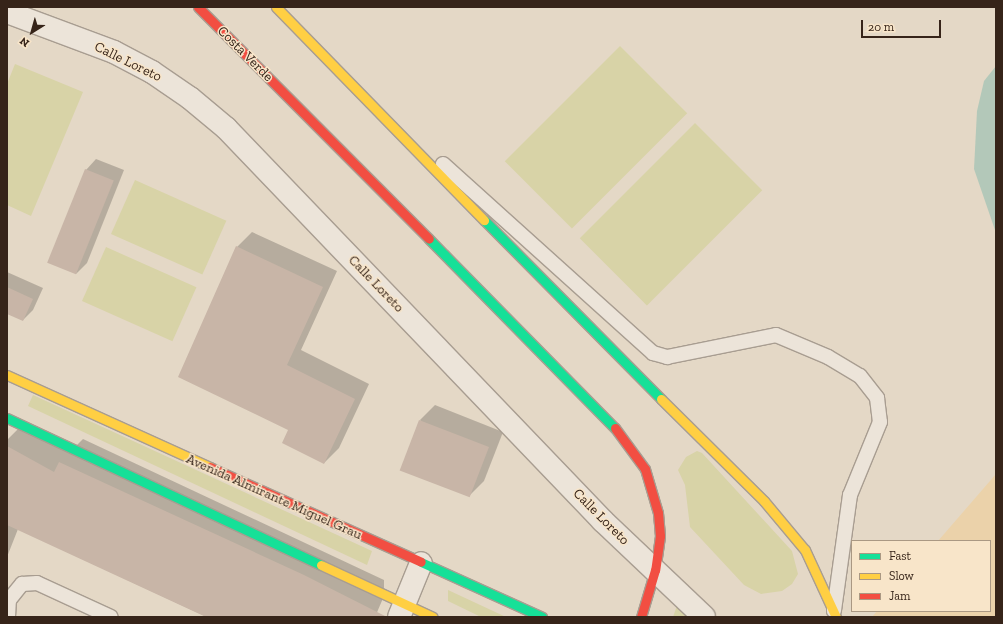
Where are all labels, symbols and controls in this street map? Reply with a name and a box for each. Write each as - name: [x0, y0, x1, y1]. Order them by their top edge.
- north arrow: [12, 12, 52, 52]
- scale bar: [863, 12, 943, 38]
- text: 20 m: [868, 20, 894, 34]
- street label: Costa Verde: [213, 22, 277, 86]
- text: N: [17, 34, 32, 50]
- street label: Calle Loreto: [92, 39, 164, 85]
- street label: Calle Loreto: [345, 252, 407, 316]
- street label: Avenida Almirante Miguel Grau: [183, 450, 365, 544]
- street label: Calle Loreto: [569, 485, 633, 549]
- legend: [851, 540, 991, 612]
- text: Fast: [889, 549, 911, 563]
- text: Slow: [889, 569, 914, 583]
- text: Jam: [889, 589, 910, 603]

